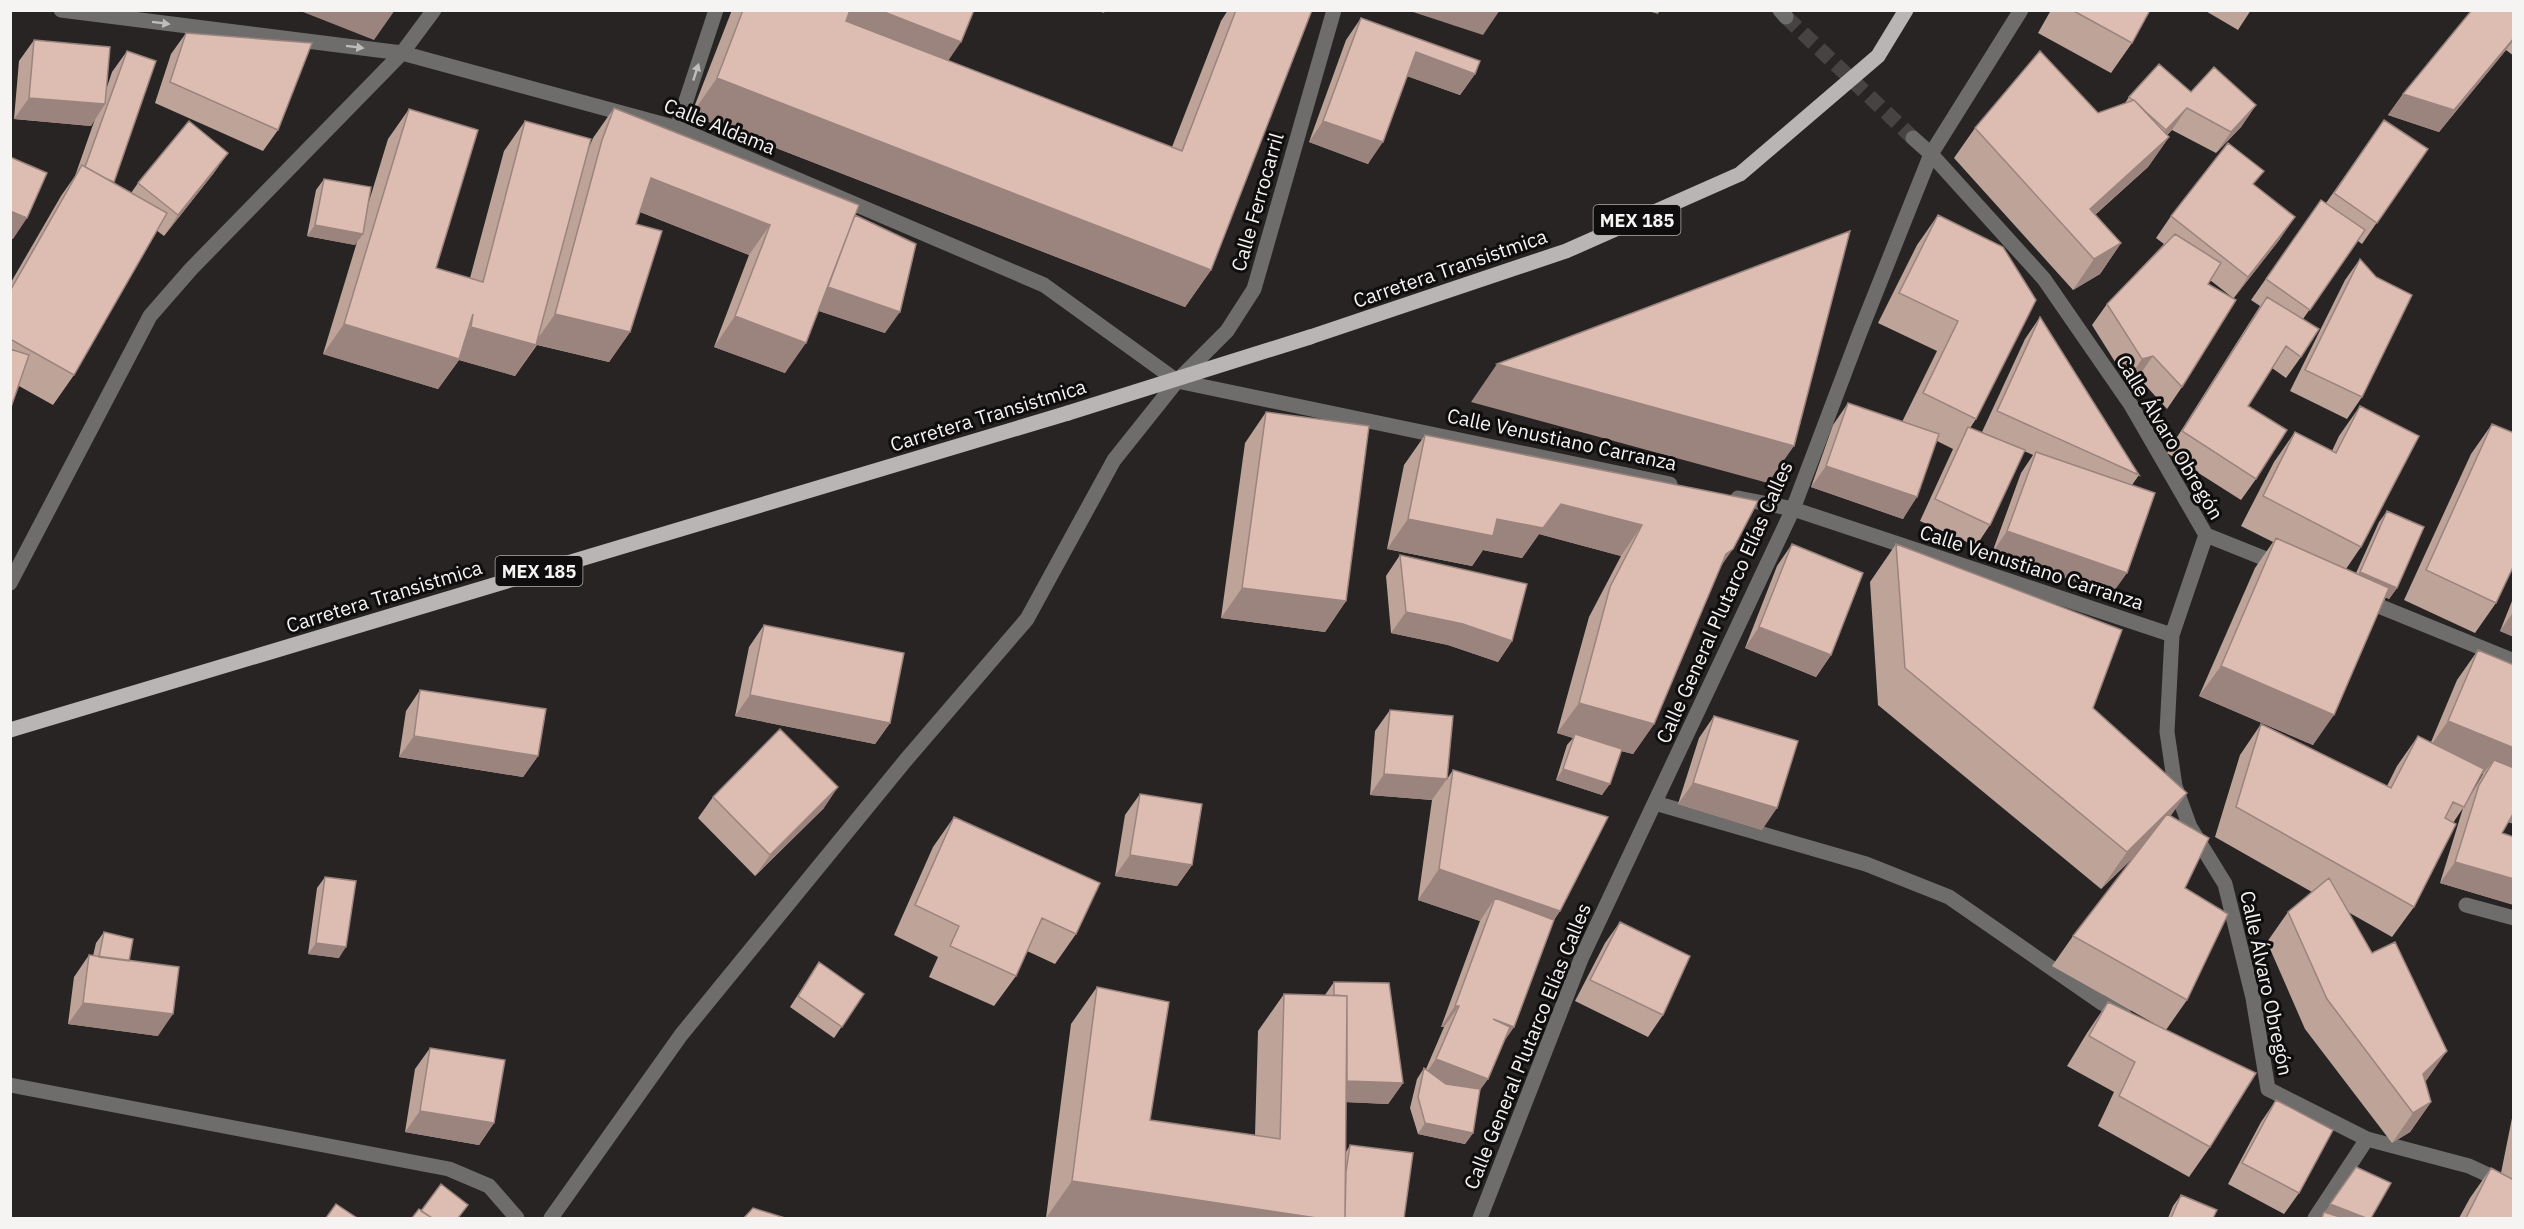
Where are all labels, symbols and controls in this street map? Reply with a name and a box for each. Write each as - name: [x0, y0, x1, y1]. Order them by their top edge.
- one-way arrow: [152, 18, 171, 28]
- one-way arrow: [345, 43, 364, 52]
- one-way arrow: [691, 63, 701, 81]
- street label: Calle Aldama: [660, 91, 780, 161]
- street label: Calle Ferrocarril: [1224, 130, 1290, 274]
- road number: MEX 185: [1594, 205, 1680, 235]
- street label: Carretera Transistmica: [1349, 222, 1551, 314]
- street label: Calle Álvaro Obregón: [2110, 349, 2230, 525]
- street label: Carretera Transistmica: [887, 372, 1090, 458]
- street label: Calle Venustiano Carranza: [1445, 401, 1680, 477]
- street label: Calle General Plutarco Elías Calles: [1649, 457, 1799, 747]
- street label: Calle Venustiano Carranza: [1916, 518, 2148, 616]
- street label: Carretera Transistmica: [283, 553, 486, 639]
- road number: MEX 185: [496, 556, 582, 586]
- street label: Calle Álvaro Obregón: [2234, 888, 2300, 1078]
- street label: Calle General Plutarco Elías Calles: [1457, 899, 1597, 1193]

